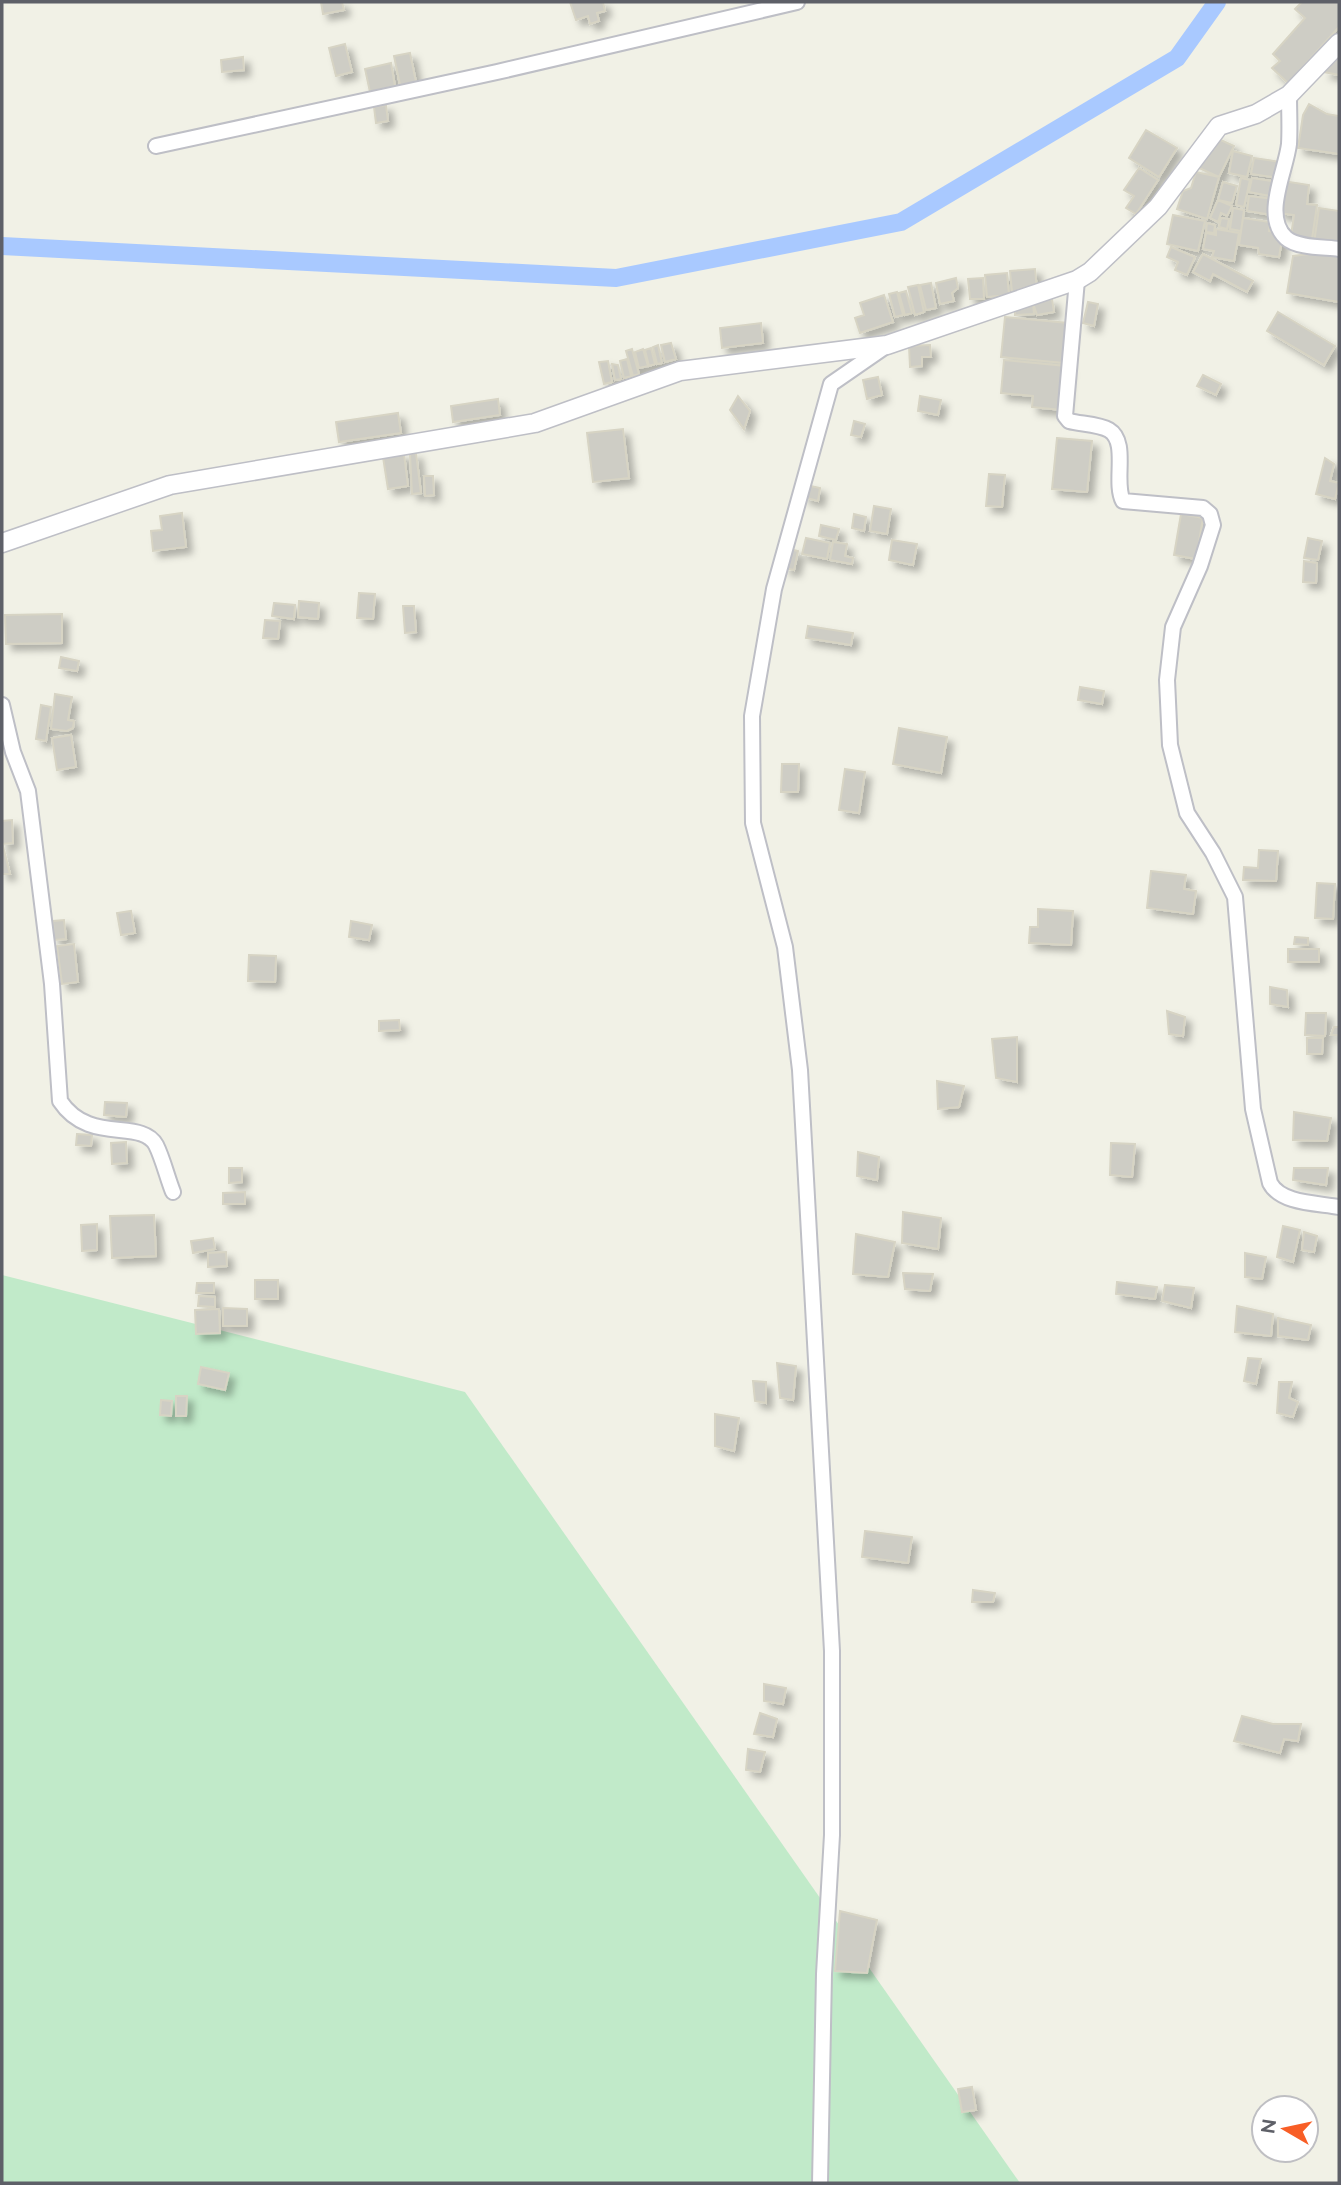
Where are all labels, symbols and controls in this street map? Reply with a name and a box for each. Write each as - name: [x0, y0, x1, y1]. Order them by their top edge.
- north arrow: [1250, 2094, 1320, 2164]
- text: N: [1256, 2117, 1280, 2135]

